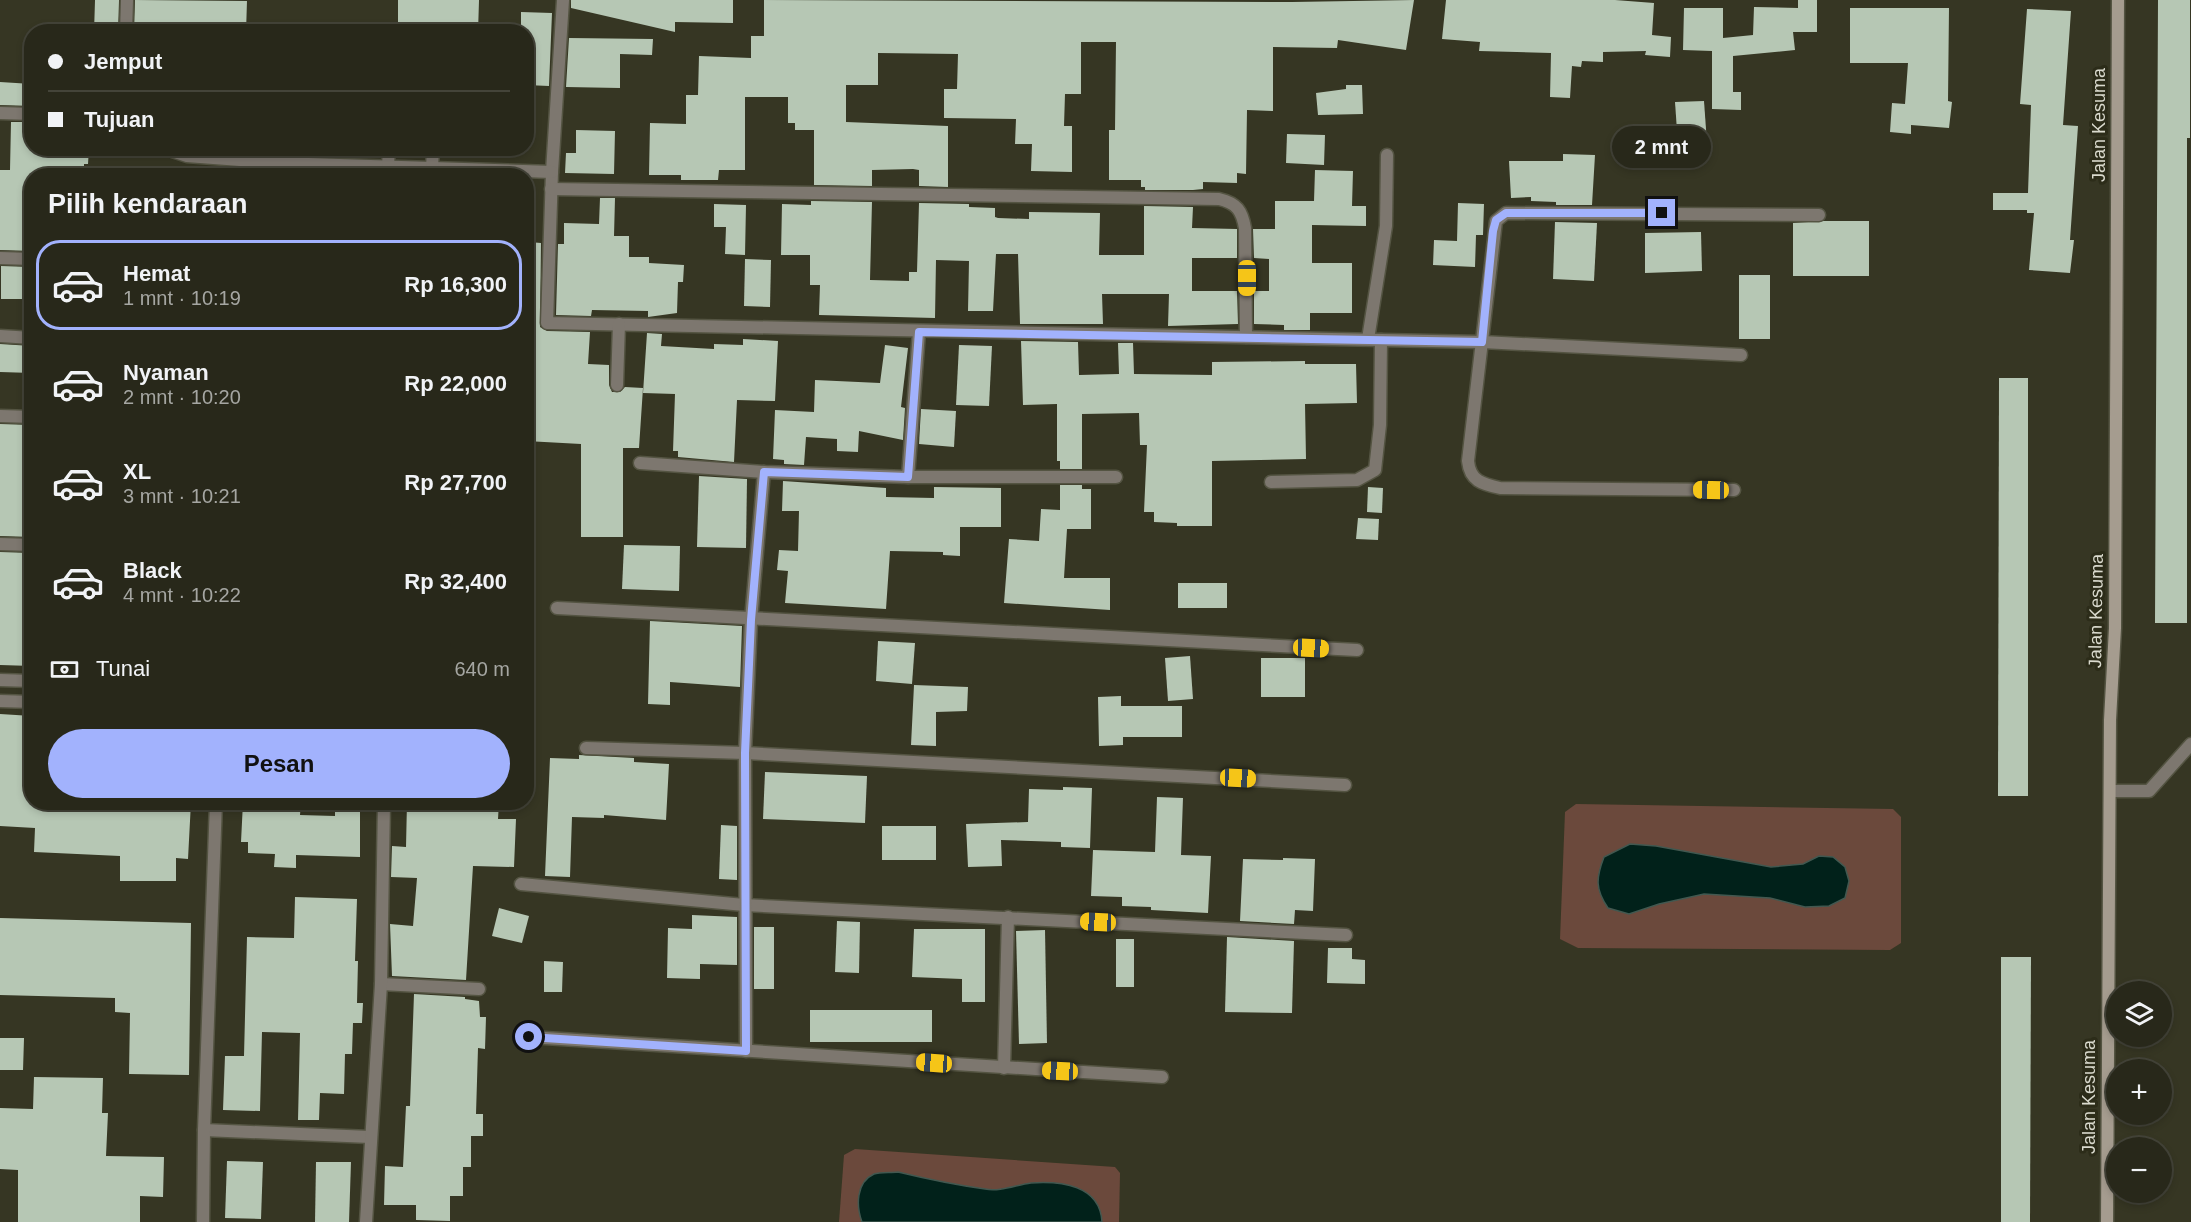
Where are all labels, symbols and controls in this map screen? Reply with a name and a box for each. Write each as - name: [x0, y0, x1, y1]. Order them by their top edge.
- text: Jemput: [84, 49, 162, 74]
- street label: Jalan Kesuma: [2089, 67, 2109, 182]
- text: Tujuan: [84, 107, 154, 132]
- callout: 2 mnt: [1612, 126, 1712, 168]
- text: 2 mnt: [1635, 136, 1688, 158]
- text: Pilih kendaraan: [48, 189, 248, 219]
- route end: [1648, 199, 1675, 226]
- icon: car: [51, 258, 105, 312]
- car: [1238, 260, 1256, 296]
- text: Hemat: [123, 261, 190, 286]
- text: Rp 16,300: [404, 272, 507, 297]
- text: 1 mnt · 10:19: [123, 287, 241, 309]
- icon: car: [51, 357, 105, 411]
- text: Nyaman: [123, 360, 209, 385]
- text: Rp 22,000: [404, 371, 507, 396]
- text: 2 mnt · 10:20: [123, 386, 241, 408]
- icon: car: [51, 456, 105, 510]
- text: XL: [123, 459, 151, 484]
- text: Rp 27,700: [404, 470, 507, 495]
- car: [1693, 481, 1729, 499]
- text: 3 mnt · 10:21: [123, 485, 241, 507]
- street label: Jalan Kesuma: [2085, 553, 2107, 668]
- icon: car: [51, 555, 105, 609]
- text: Black: [123, 558, 182, 583]
- text: Rp 32,400: [404, 569, 507, 594]
- text: 4 mnt · 10:22: [123, 584, 241, 606]
- car: [1293, 638, 1329, 658]
- icon: cash: [48, 653, 81, 686]
- text: Tunai: [96, 656, 150, 681]
- text: 640 m: [454, 658, 510, 680]
- button: Pesan: [48, 729, 510, 798]
- car: [1220, 768, 1256, 788]
- car: [1080, 912, 1116, 932]
- map controls: [2106, 981, 2172, 1203]
- button: layers: [2106, 981, 2172, 1047]
- route start: [515, 1023, 542, 1050]
- street label: Jalan Kesuma: [2079, 1039, 2099, 1154]
- car: [915, 1053, 953, 1073]
- button: +: [2106, 1059, 2172, 1125]
- car: [1042, 1061, 1078, 1081]
- button: −: [2106, 1137, 2172, 1203]

